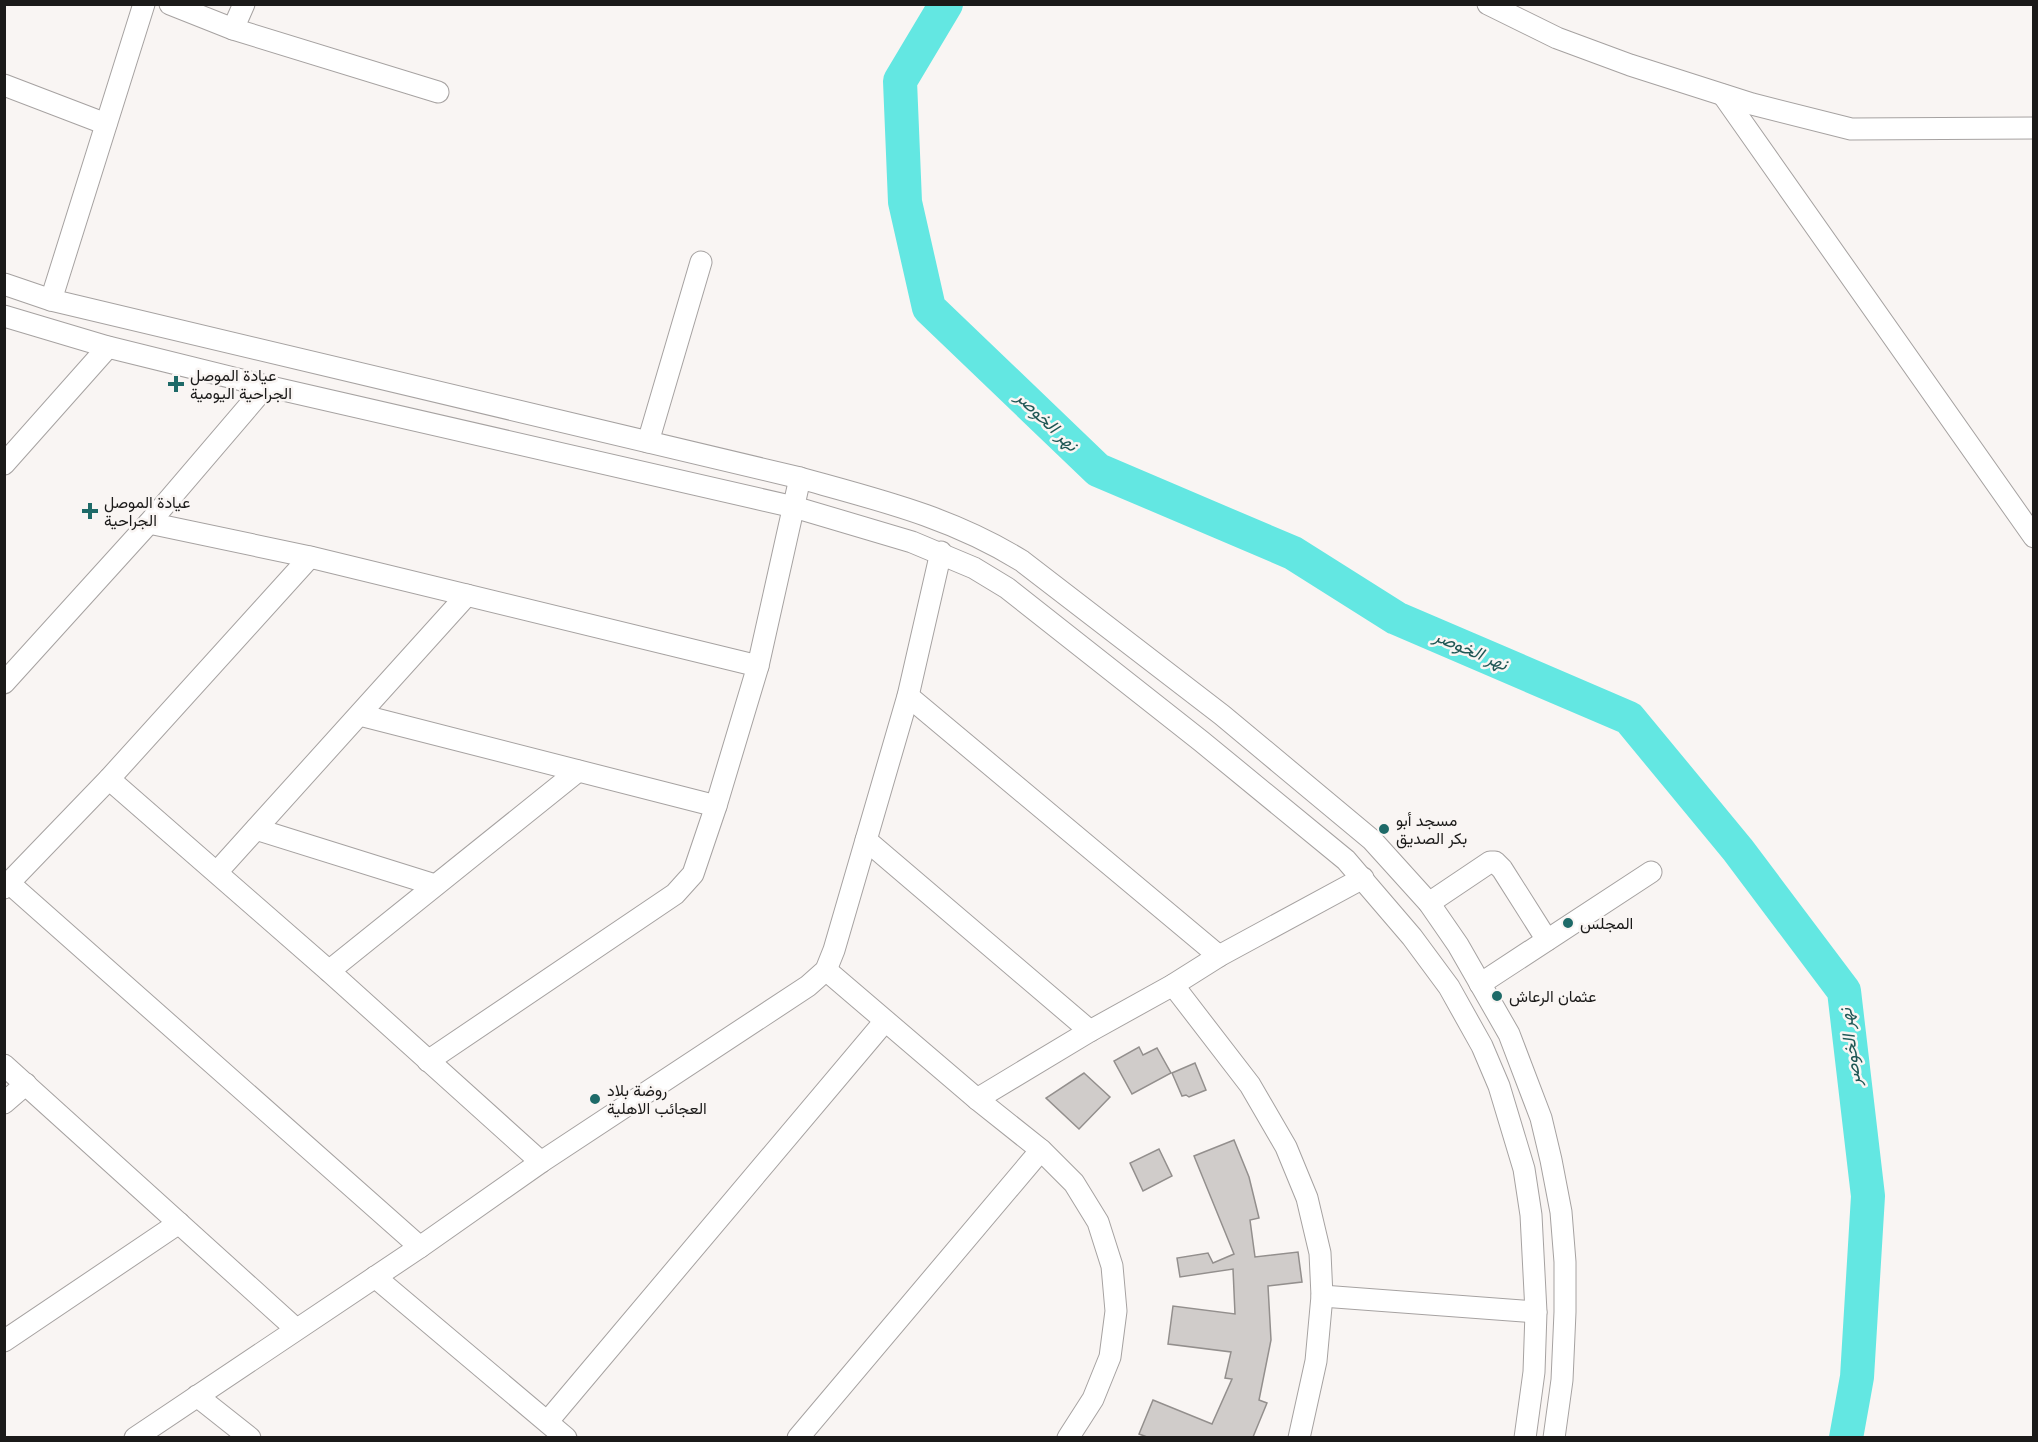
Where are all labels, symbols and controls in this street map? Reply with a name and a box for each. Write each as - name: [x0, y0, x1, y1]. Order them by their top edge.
- place label: عيادة الموصل الجراحية اليومية: [190, 364, 292, 405]
- marker: عيادة الموصل الجراحية اليومية: [167, 375, 185, 393]
- water label: نهر الخوصر: [1010, 384, 1085, 457]
- place label: عيادة الموصل الجراحية: [104, 491, 190, 532]
- marker: عيادة الموصل الجراحية: [81, 502, 99, 520]
- water label: نهر الخوصر: [1429, 622, 1513, 677]
- place label: مسجد أبو بكر الصديق: [1396, 809, 1467, 850]
- marker: مسجد أبو بكر الصديق: [1377, 822, 1391, 836]
- place label: المجلس: [1580, 912, 1633, 935]
- marker: المجلس: [1561, 916, 1575, 930]
- place label: عثمان الرعاش: [1509, 985, 1596, 1008]
- marker: عثمان الرعاش: [1490, 989, 1504, 1003]
- water label: نهر الخوصر: [1832, 1006, 1867, 1088]
- place label: روضة بلاد العجائب الاهلية: [607, 1079, 707, 1120]
- marker: روضة بلاد العجائب الاهلية: [588, 1092, 602, 1106]

